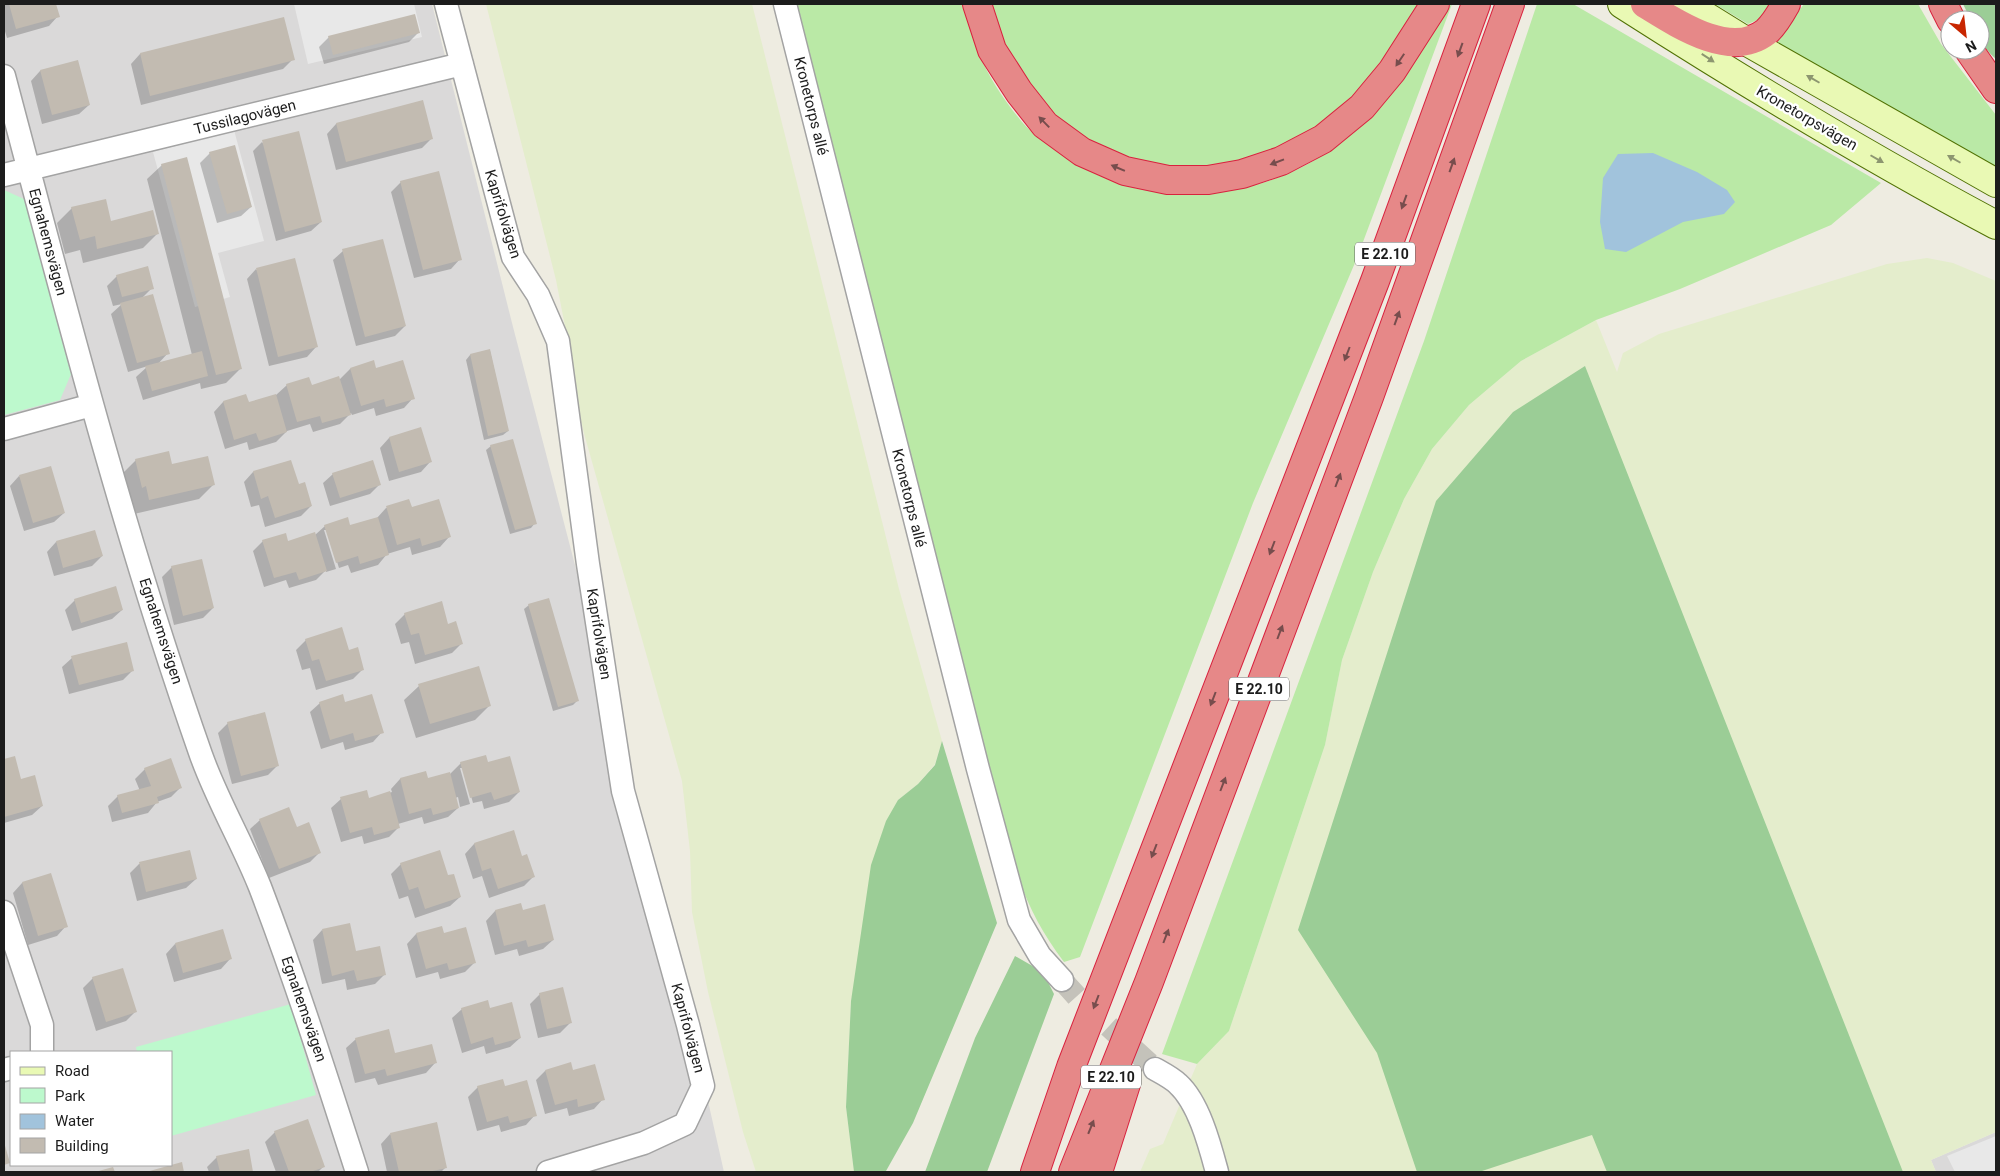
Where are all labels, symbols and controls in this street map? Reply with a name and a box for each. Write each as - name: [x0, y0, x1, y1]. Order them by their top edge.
- north arrow: [1940, 10, 1990, 60]
- text: N: [1963, 37, 1979, 56]
- one-way arrow: [1456, 42, 1463, 57]
- one-way arrow: [1395, 53, 1404, 67]
- one-way arrow: [1701, 54, 1714, 63]
- street label: Kronetorps allé: [790, 55, 832, 157]
- one-way arrow: [1805, 75, 1820, 83]
- street label: Kronetorpsvägen: [1753, 82, 1861, 154]
- street label: Tussilagovägen: [192, 96, 298, 138]
- one-way arrow: [1038, 116, 1050, 128]
- one-way arrow: [1870, 155, 1885, 163]
- one-way arrow: [1947, 155, 1960, 164]
- one-way arrow: [1448, 157, 1456, 172]
- one-way arrow: [1269, 158, 1284, 166]
- one-way arrow: [1111, 164, 1125, 172]
- street label: Kaprifolvägen: [481, 167, 525, 261]
- street label: Egnahemsvägen: [25, 186, 71, 298]
- one-way arrow: [1400, 195, 1408, 210]
- road number: E 22.10: [1355, 242, 1415, 266]
- one-way arrow: [1393, 310, 1401, 325]
- one-way arrow: [1343, 347, 1350, 362]
- street label: Kronetorps allé: [888, 447, 930, 549]
- one-way arrow: [1334, 472, 1342, 487]
- one-way arrow: [1268, 541, 1276, 556]
- street label: Egnahemsvägen: [135, 576, 187, 686]
- street label: Kaprifolvägen: [583, 587, 615, 681]
- one-way arrow: [1277, 625, 1285, 639]
- road number: E 22.10: [1229, 678, 1289, 701]
- one-way arrow: [1209, 692, 1216, 707]
- one-way arrow: [1220, 777, 1227, 792]
- one-way arrow: [1150, 844, 1158, 858]
- one-way arrow: [1163, 929, 1170, 944]
- street label: Egnahemsvägen: [278, 954, 330, 1064]
- street label: Kaprifolvägen: [667, 981, 709, 1075]
- one-way arrow: [1092, 995, 1099, 1010]
- legend: [10, 1051, 172, 1166]
- text: Road: [55, 1062, 89, 1080]
- road number: E 22.10: [1081, 1066, 1141, 1088]
- text: Park: [55, 1087, 86, 1105]
- text: Water: [55, 1112, 94, 1130]
- one-way arrow: [1087, 1119, 1095, 1134]
- text: Building: [55, 1137, 109, 1155]

